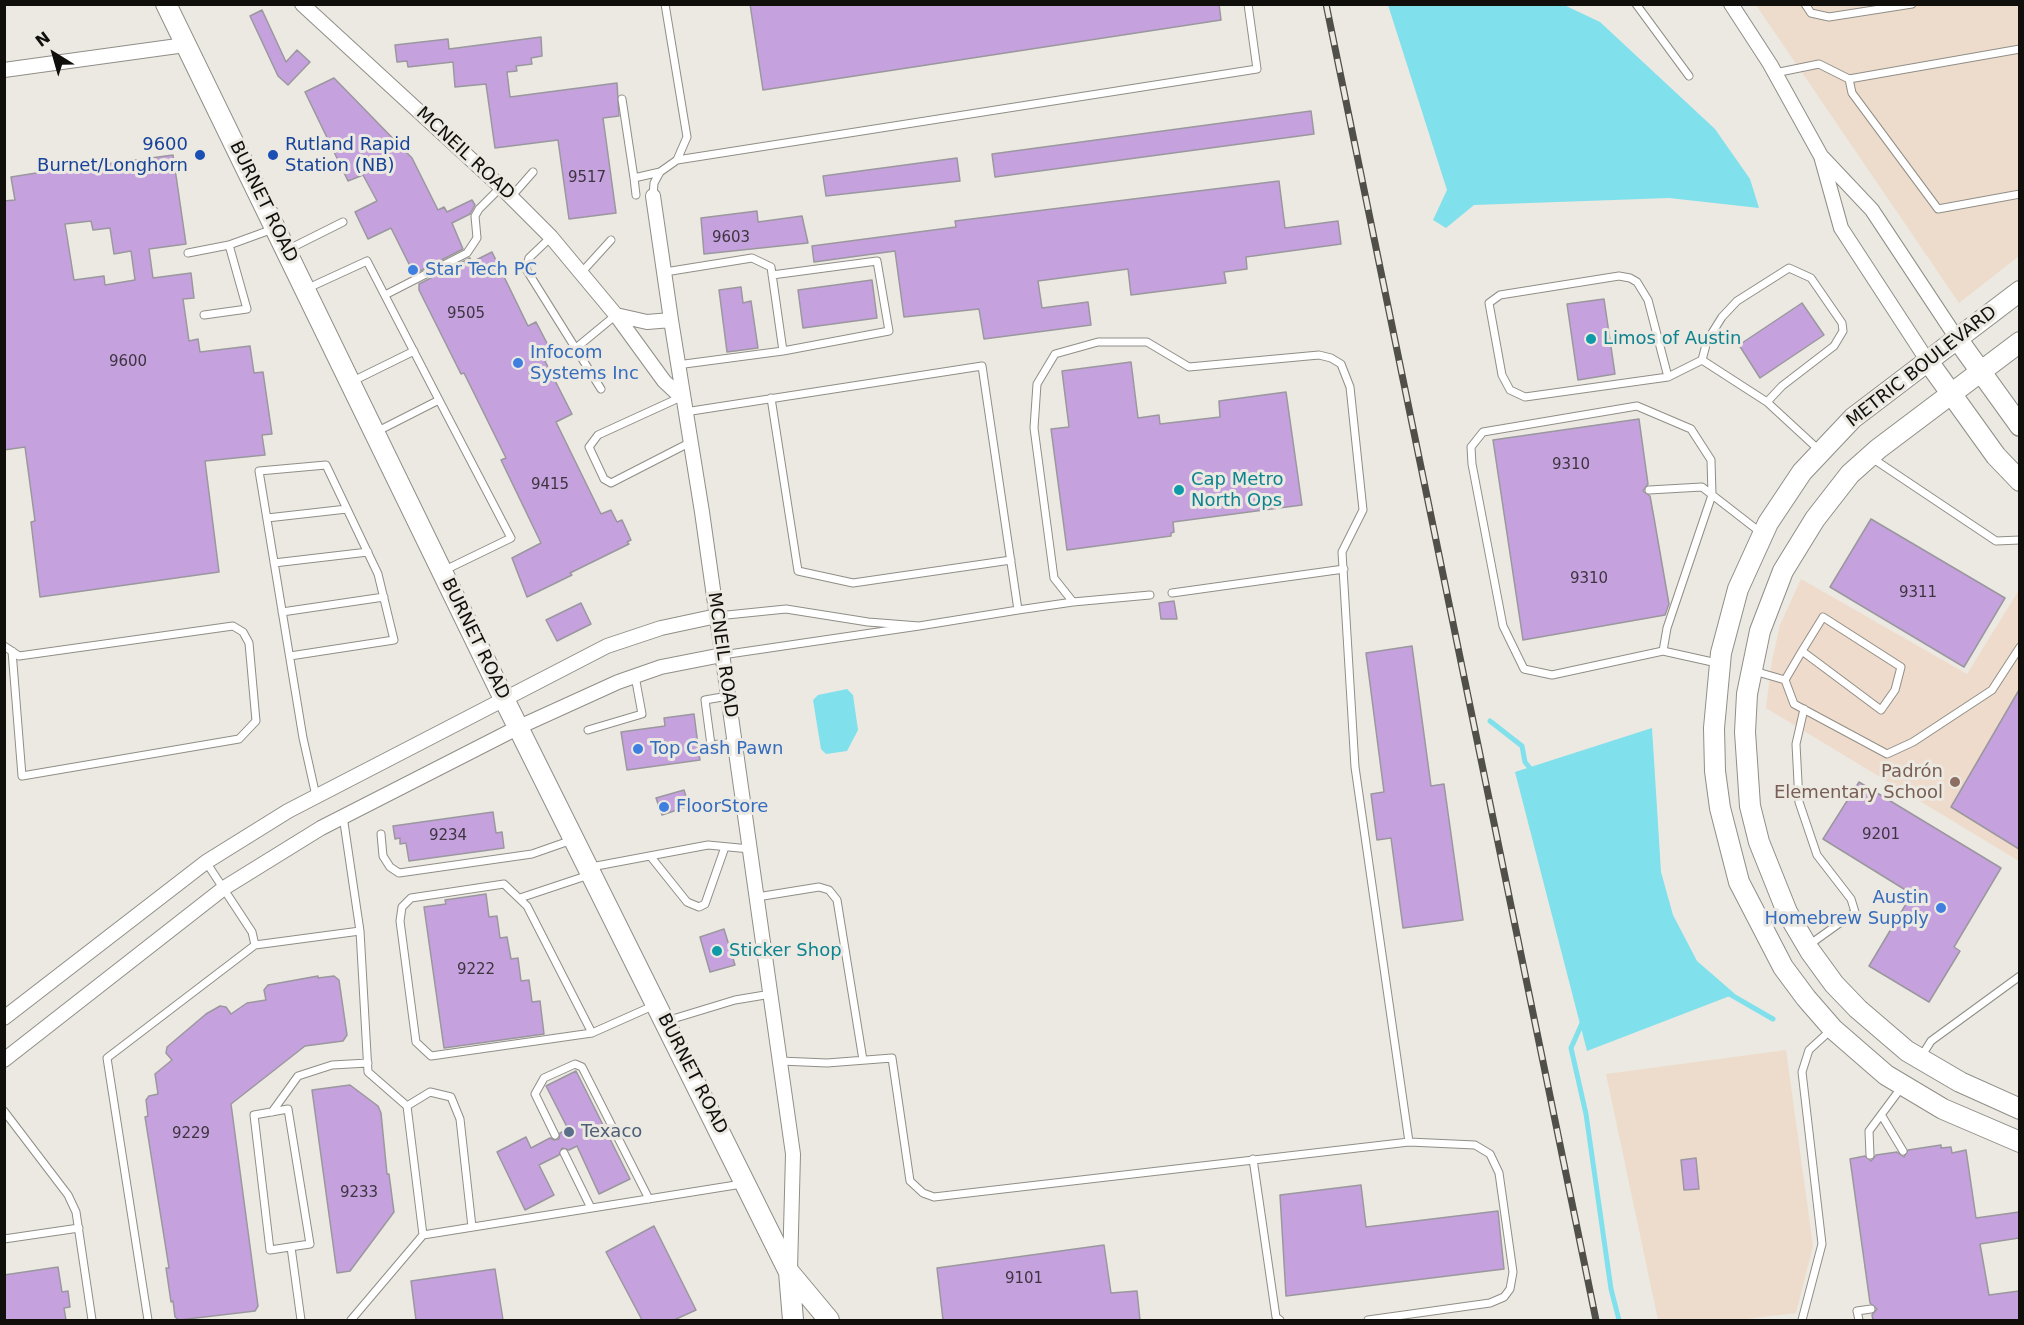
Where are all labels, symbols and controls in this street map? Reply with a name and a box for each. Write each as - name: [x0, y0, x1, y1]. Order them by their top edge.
- north arrow: [24, 24, 84, 84]
- text: N: [32, 28, 54, 51]
- street label: MCNEIL ROAD: [411, 103, 519, 205]
- place label: 9600 Burnet/Longhorn: [37, 134, 188, 176]
- place label: Rutland Rapid Station (NB): [285, 134, 411, 176]
- street label: BURNET ROAD: [224, 138, 302, 266]
- marker: 9600 Burnet/Longhorn: [193, 148, 207, 162]
- marker: Rutland Rapid Station (NB): [266, 148, 280, 162]
- house number: 9517: [568, 169, 606, 187]
- house number: 9603: [712, 229, 750, 247]
- place label: Star Tech PC: [425, 259, 537, 281]
- marker: Star Tech PC: [406, 263, 420, 277]
- street label: METRIC BOULEVARD: [1843, 302, 2001, 432]
- house number: 9505: [447, 305, 485, 323]
- place label: Limos of Austin: [1603, 328, 1741, 350]
- marker: Limos of Austin: [1584, 332, 1598, 346]
- place label: Infocom Systems Inc: [530, 342, 639, 385]
- house number: 9600: [109, 353, 147, 371]
- marker: Infocom Systems Inc: [511, 356, 525, 370]
- house number: 9310: [1552, 456, 1590, 474]
- place label: Cap Metro North Ops: [1191, 469, 1283, 512]
- house number: 9415: [531, 476, 569, 494]
- marker: Cap Metro North Ops: [1172, 483, 1186, 497]
- house number: 9310: [1570, 570, 1608, 588]
- street label: BURNET ROAD: [436, 575, 514, 703]
- house number: 9311: [1899, 584, 1937, 602]
- street label: MCNEIL ROAD: [703, 591, 741, 719]
- place label: Top Cash Pawn: [650, 738, 783, 760]
- marker: Top Cash Pawn: [631, 742, 645, 756]
- place label: Padrón Elementary School: [1774, 761, 1943, 804]
- marker: Padrón Elementary School: [1948, 775, 1962, 789]
- place label: FloorStore: [676, 796, 768, 818]
- marker: FloorStore: [657, 800, 671, 814]
- house number: 9201: [1862, 826, 1900, 844]
- house number: 9234: [429, 827, 467, 845]
- place label: Austin Homebrew Supply: [1765, 887, 1929, 930]
- marker: Austin Homebrew Supply: [1934, 901, 1948, 915]
- place label: Sticker Shop: [729, 940, 842, 962]
- marker: Sticker Shop: [710, 944, 724, 958]
- house number: 9222: [457, 961, 495, 979]
- street label: BURNET ROAD: [652, 1010, 732, 1138]
- place label: Texaco: [581, 1121, 642, 1143]
- house number: 9229: [172, 1125, 210, 1143]
- marker: Texaco: [562, 1125, 576, 1139]
- house number: 9233: [340, 1184, 378, 1202]
- house number: 9101: [1005, 1270, 1043, 1288]

